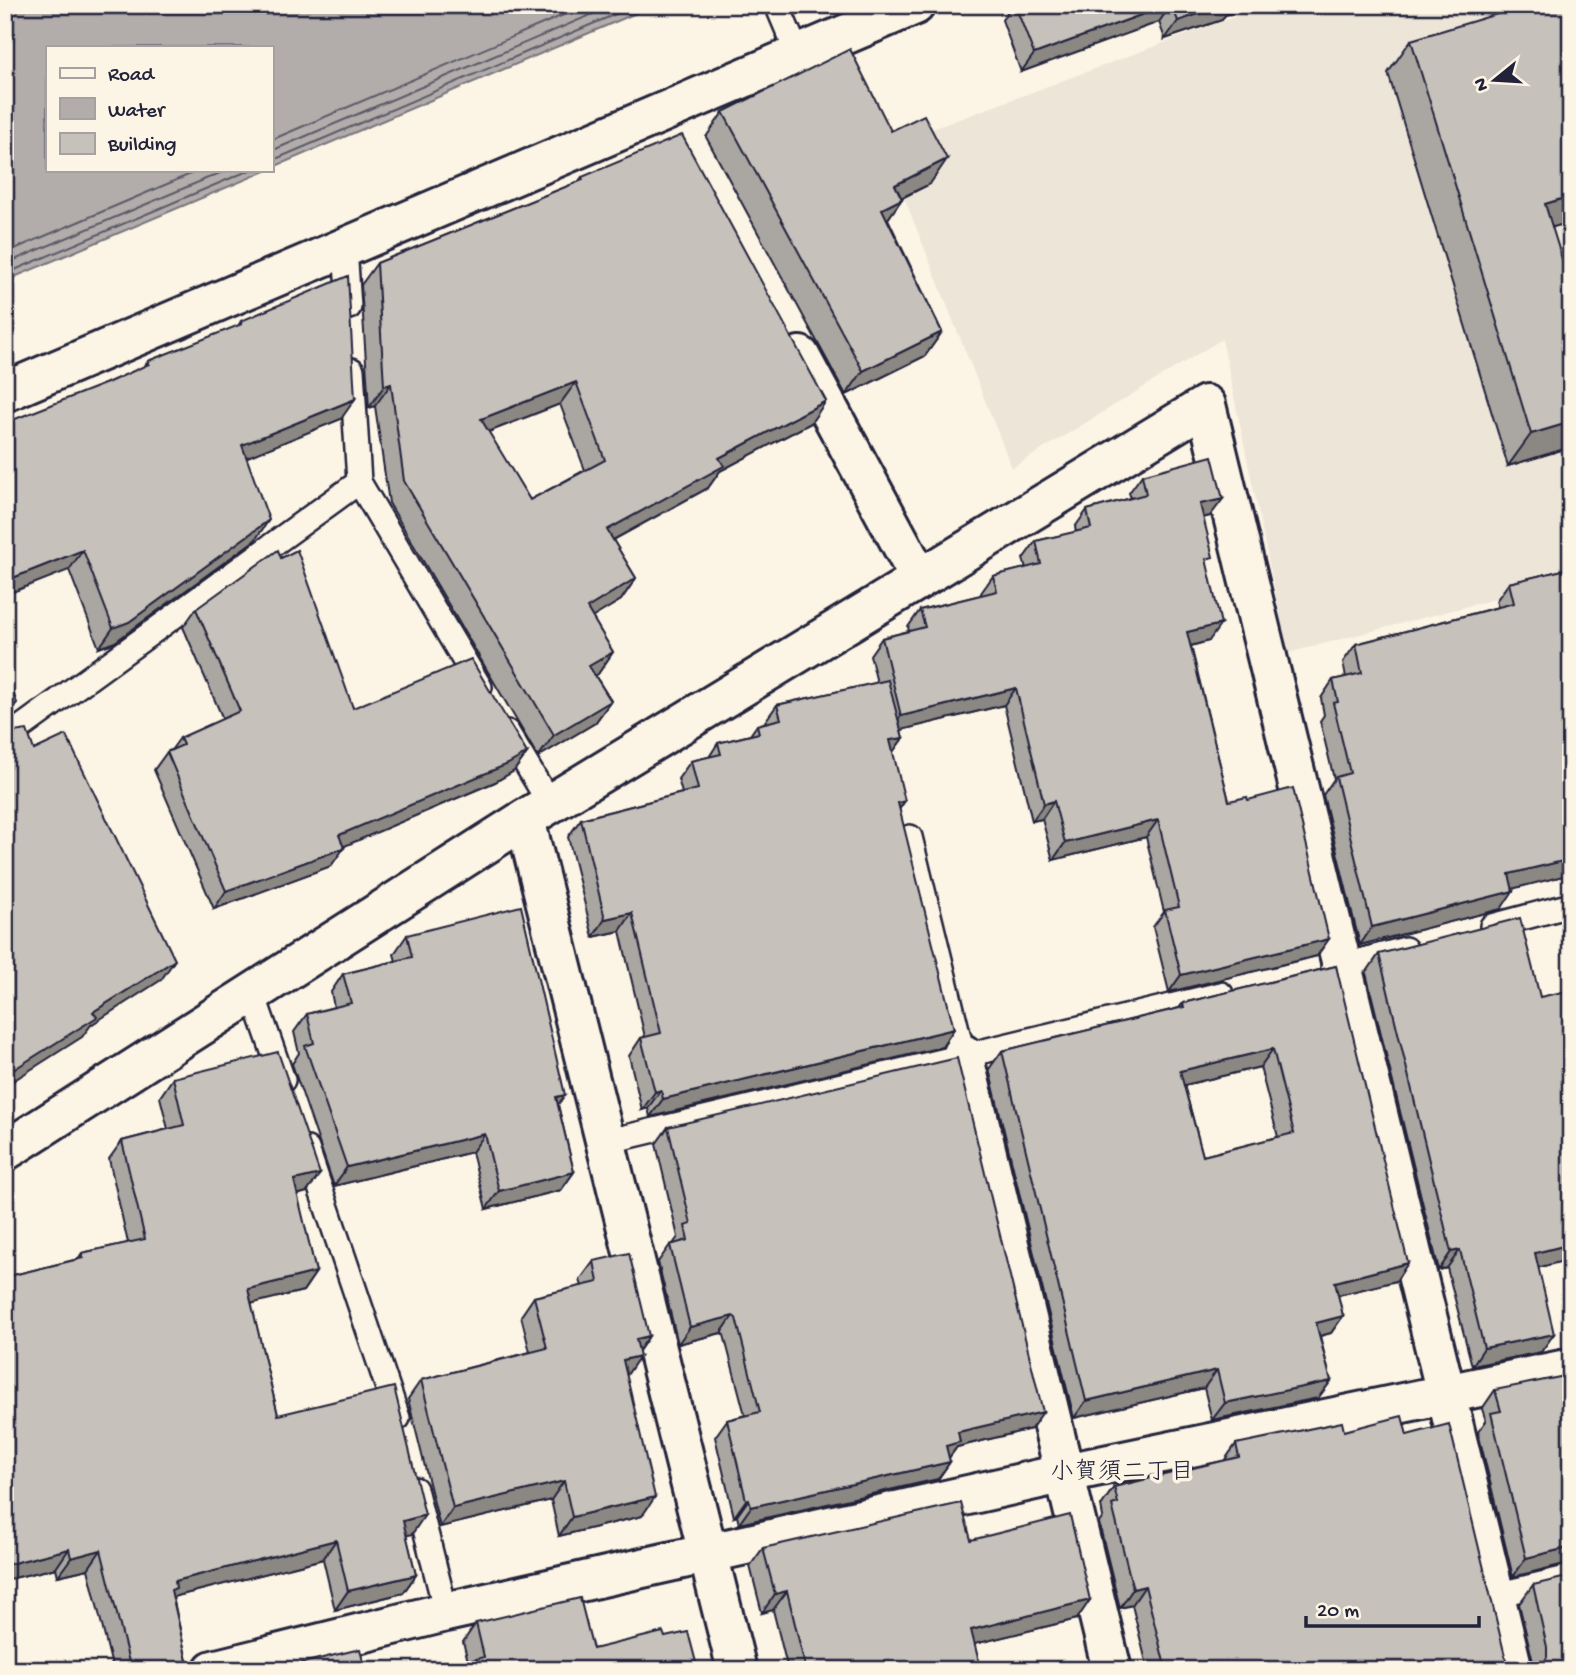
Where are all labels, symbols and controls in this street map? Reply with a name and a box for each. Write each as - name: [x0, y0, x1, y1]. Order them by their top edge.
- legend: [46, 46, 273, 172]
- north arrow: [1460, 46, 1530, 116]
- text: Road: [108, 64, 156, 89]
- text: N: [1469, 75, 1495, 94]
- text: Water: [108, 100, 166, 125]
- text: Building: [107, 134, 177, 159]
- district label: 小賀須二丁目: [1050, 1458, 1194, 1488]
- scale bar: [1306, 1584, 1480, 1628]
- text: 20 m: [1317, 1600, 1359, 1625]

